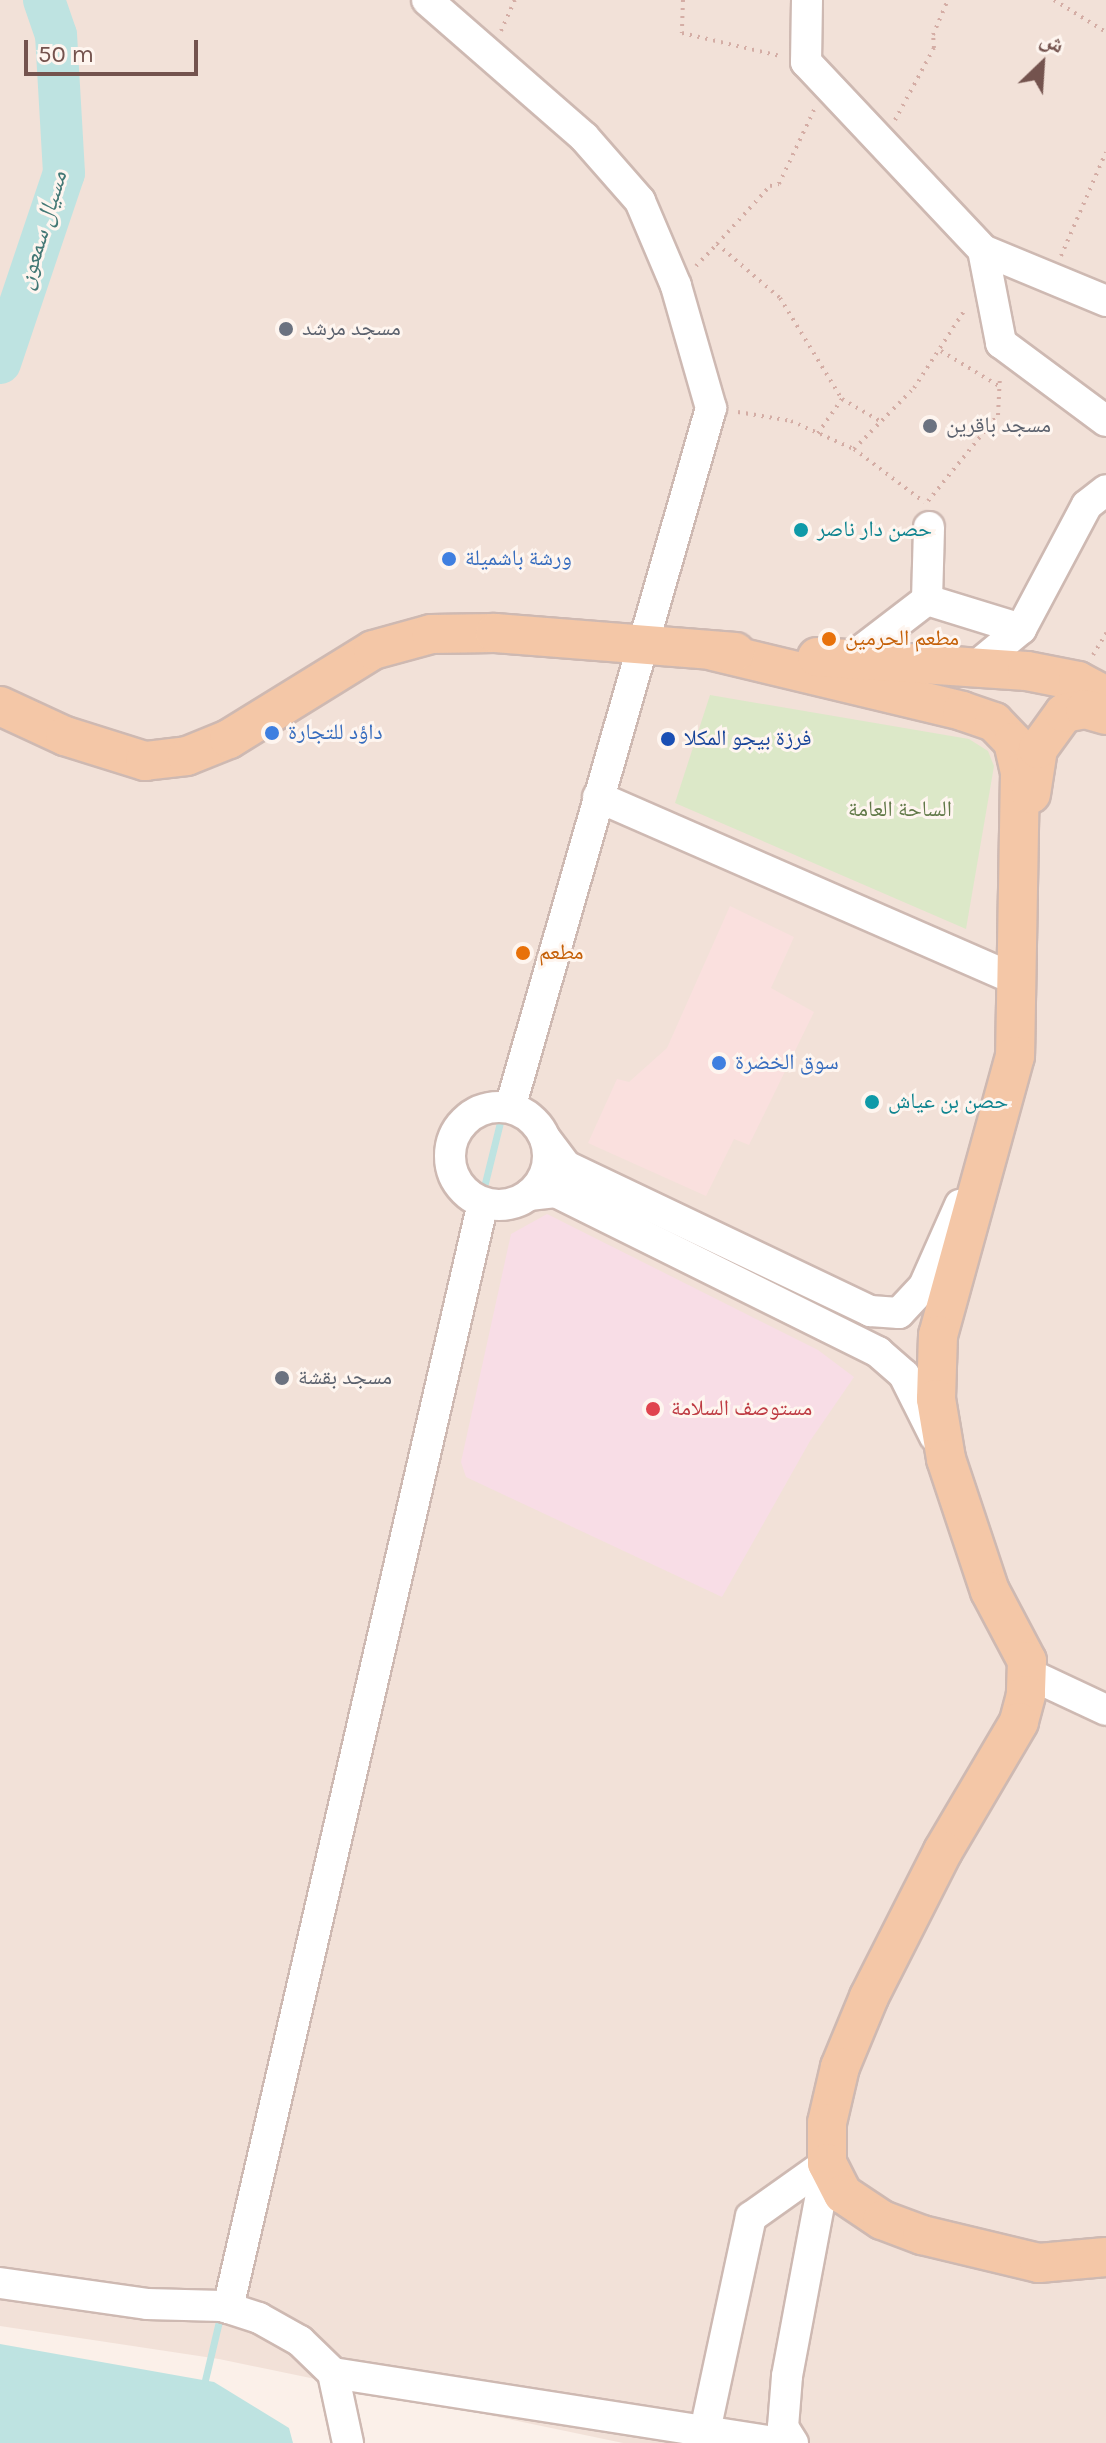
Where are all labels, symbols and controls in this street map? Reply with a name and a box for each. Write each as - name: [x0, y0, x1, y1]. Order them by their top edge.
- scale bar: [28, 24, 202, 74]
- north arrow: [1002, 24, 1082, 104]
- text: ش: [1036, 26, 1068, 59]
- text: 50 m: [38, 40, 94, 68]
- water label: مسيال سمعون: [10, 167, 74, 293]
- place label: مسجد مرشد: [302, 316, 401, 342]
- marker: مسجد مرشد: [277, 320, 295, 338]
- place label: مسجد باقرين: [946, 413, 1051, 439]
- marker: مسجد باقرين: [921, 417, 939, 435]
- place label: حصن دار ناصر: [817, 517, 932, 543]
- marker: حصن دار ناصر: [792, 521, 810, 539]
- place label: ورشة باشميلة: [465, 546, 572, 572]
- marker: ورشة باشميلة: [440, 550, 458, 568]
- place label: مطعم الحرمين: [845, 626, 959, 652]
- marker: مطعم الحرمين: [820, 630, 838, 648]
- place label: داؤد للتجارة: [288, 720, 383, 746]
- marker: داؤد للتجارة: [263, 724, 281, 742]
- place label: فرزة بيجو المكلا: [684, 726, 811, 752]
- marker: فرزة بيجو المكلا: [659, 730, 677, 748]
- park label: الساحة العامة: [848, 797, 952, 823]
- place label: مطعم: [539, 940, 584, 966]
- marker: مطعم: [514, 944, 532, 962]
- place label: سوق الخضرة: [735, 1050, 839, 1076]
- marker: سوق الخضرة: [710, 1054, 728, 1072]
- place label: حصن بن عياش: [888, 1089, 1008, 1115]
- marker: حصن بن عياش: [863, 1093, 881, 1111]
- place label: مسجد بقشة: [298, 1365, 392, 1391]
- marker: مسجد بقشة: [273, 1369, 291, 1387]
- place label: مستوصف السلامة: [671, 1396, 812, 1422]
- marker: مستوصف السلامة: [642, 1398, 664, 1420]

